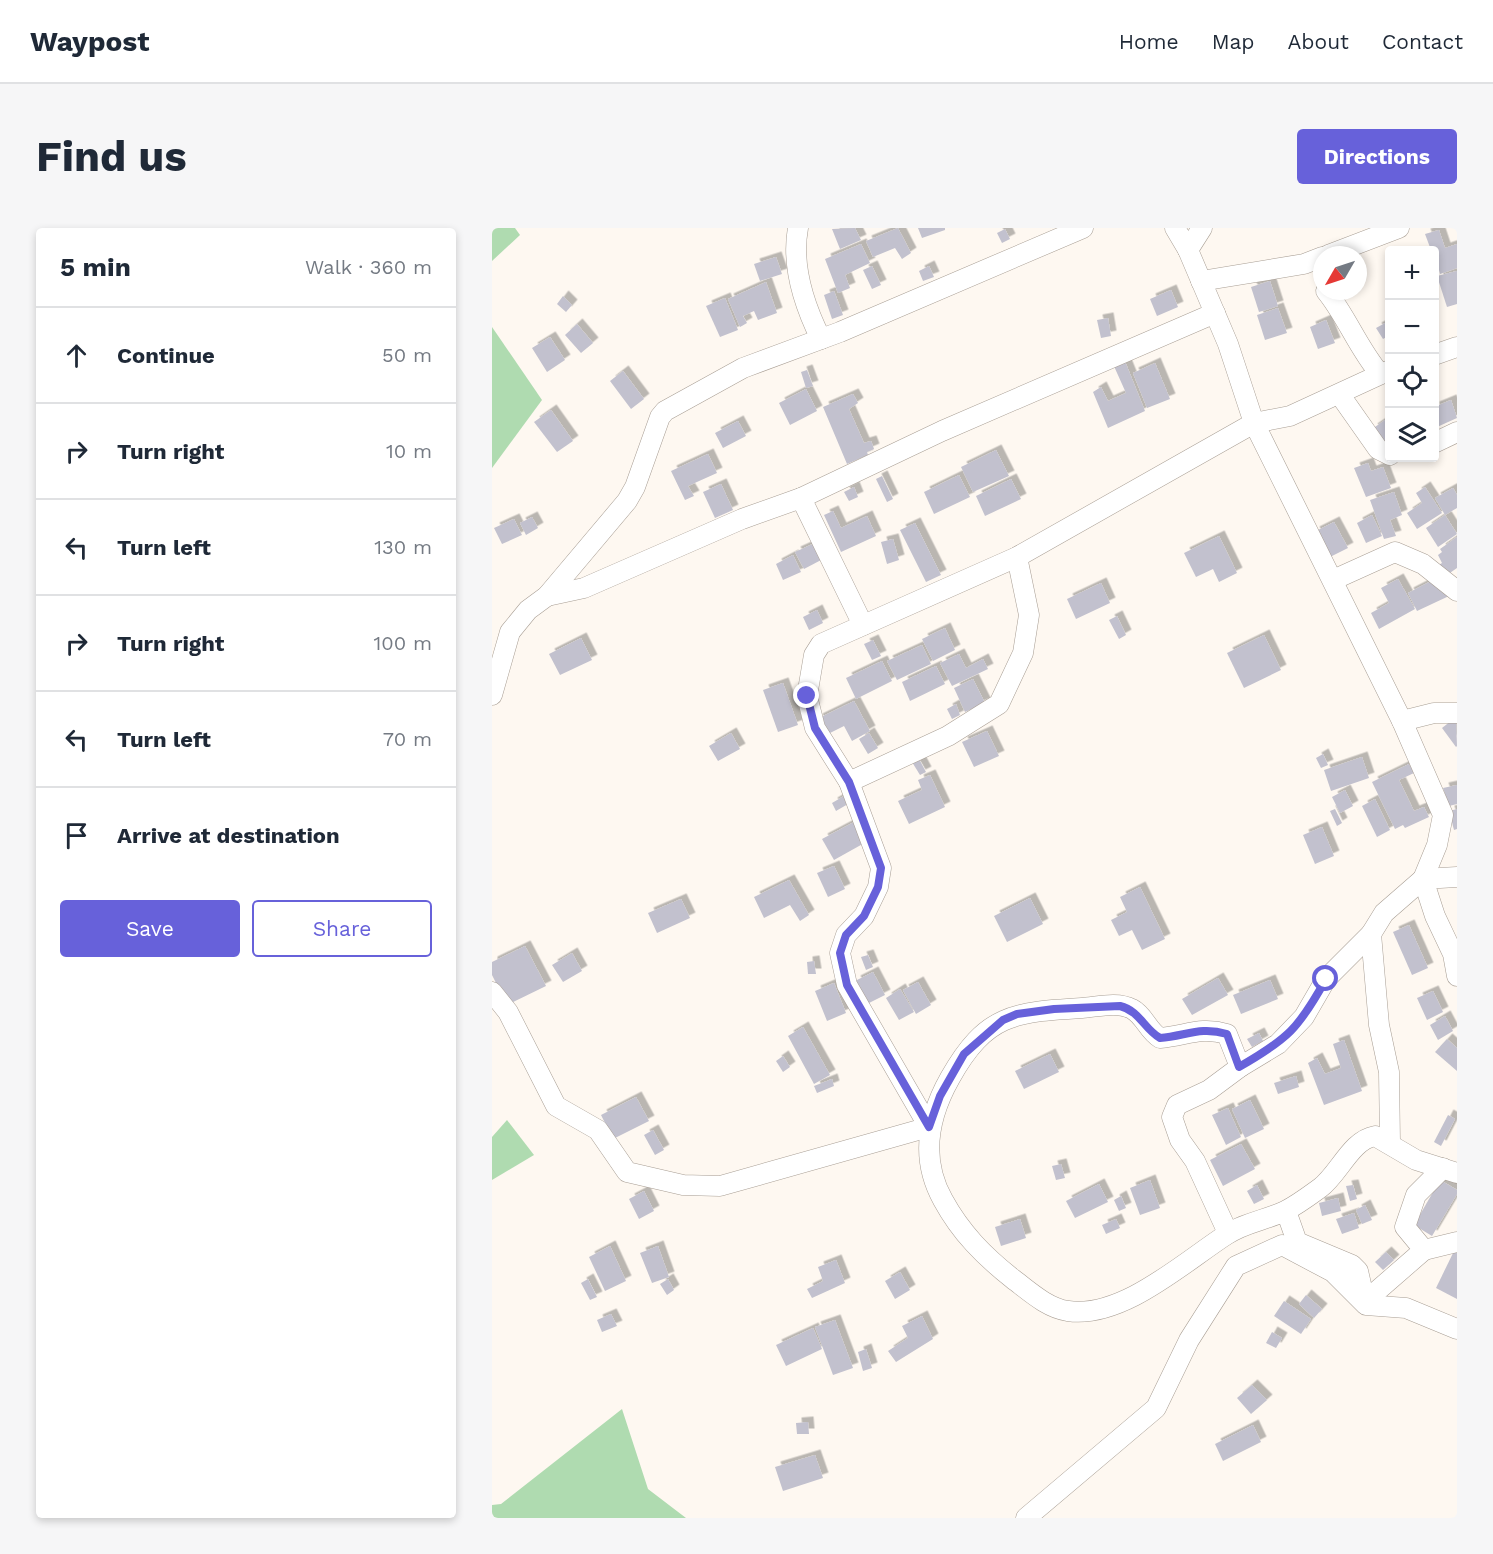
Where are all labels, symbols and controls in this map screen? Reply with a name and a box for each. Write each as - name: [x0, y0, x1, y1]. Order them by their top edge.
- text: Waypost: [30, 25, 149, 58]
- text: Home: [1119, 29, 1179, 54]
- text: Map: [1212, 29, 1255, 54]
- text: About: [1288, 29, 1349, 54]
- text: Contact: [1382, 29, 1463, 54]
- button: Directions: [1297, 129, 1457, 184]
- text: Find us: [36, 132, 187, 181]
- north arrow: [1313, 246, 1367, 300]
- map controls: [1385, 246, 1439, 462]
- button: +: [1385, 246, 1439, 300]
- text: 5 min: [60, 252, 131, 282]
- text: Walk · 360 m: [305, 255, 432, 279]
- button: −: [1385, 300, 1439, 354]
- icon: ahead: [60, 339, 93, 372]
- text: Continue: [117, 343, 215, 368]
- text: 50 m: [382, 343, 432, 367]
- button: locate: [1385, 354, 1439, 408]
- button: layers: [1385, 408, 1439, 462]
- icon: right: [60, 435, 93, 468]
- text: Turn right: [117, 439, 224, 464]
- text: 10 m: [386, 439, 432, 463]
- icon: left: [60, 531, 93, 564]
- text: Turn left: [117, 535, 211, 560]
- text: 130 m: [374, 535, 432, 559]
- icon: right: [60, 627, 93, 660]
- text: Turn right: [117, 631, 224, 656]
- text: 100 m: [373, 631, 432, 655]
- route end: [793, 682, 819, 708]
- icon: left: [60, 723, 93, 756]
- text: Turn left: [117, 727, 211, 752]
- text: 70 m: [383, 727, 432, 751]
- icon: arrive: [60, 819, 93, 852]
- text: Arrive at destination: [117, 823, 340, 848]
- button: Save: [60, 900, 240, 957]
- button: Share: [252, 900, 432, 957]
- route start: [1312, 965, 1338, 991]

